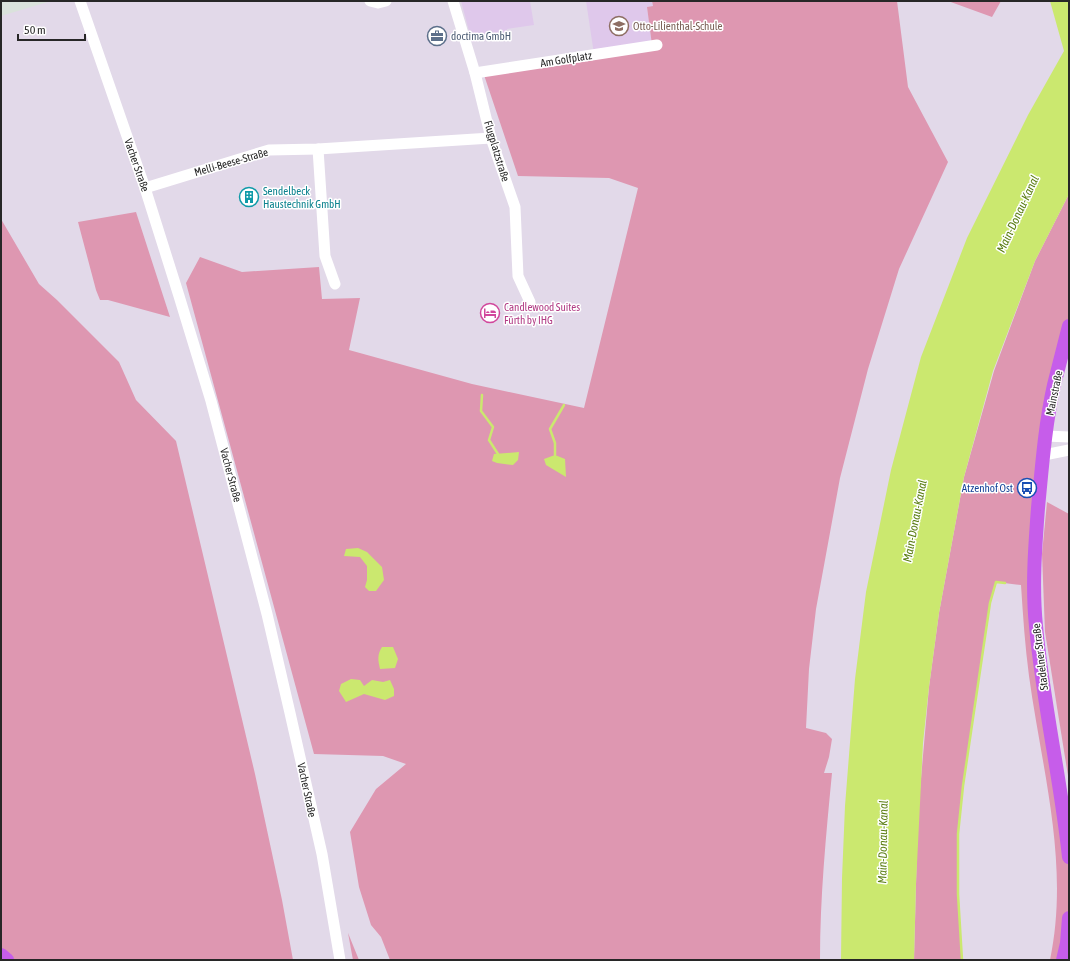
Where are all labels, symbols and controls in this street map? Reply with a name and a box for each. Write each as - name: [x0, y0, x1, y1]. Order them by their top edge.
- school or university icon: Otto-Lilienthal-Schule: [608, 15, 630, 37]
- scale bar: [18, 16, 85, 42]
- place label: Otto-Lilienthal-Schule: [633, 20, 723, 32]
- text: 50 m: [24, 23, 46, 37]
- office icon: doctima GmbH: [426, 25, 448, 47]
- place label: doctima GmbH: [451, 30, 511, 42]
- street label: Am Golfplatz: [539, 49, 593, 69]
- street label: Flugplatzstraße: [482, 119, 512, 183]
- street label: Vacher Straße: [122, 137, 152, 193]
- street label: Melli-Beese-Straße: [193, 146, 269, 178]
- water label: Main-Donau-Kanal: [994, 173, 1042, 255]
- place label: Sendelbeck Haustechnik GmbH: [263, 185, 341, 210]
- building icon: Sendelbeck Haustechnik GmbH: [238, 186, 260, 208]
- place label: Candlewood Suites Fürth by IHG: [504, 301, 580, 326]
- hotel icon: Candlewood Suites Fürth by IHG: [479, 302, 501, 324]
- street label: Mainstraße: [1043, 369, 1065, 417]
- street label: Vacher Straße: [218, 447, 244, 503]
- bus stop icon: Atzenhof Ost: [1016, 477, 1038, 499]
- water label: Main-Donau-Kanal: [900, 479, 930, 563]
- place label: Atzenhof Ost: [962, 482, 1013, 494]
- street label: Stadelner Straße: [1030, 623, 1050, 691]
- street label: Vacher Straße: [295, 762, 319, 818]
- water label: Main-Donau-Kanal: [875, 800, 891, 884]

